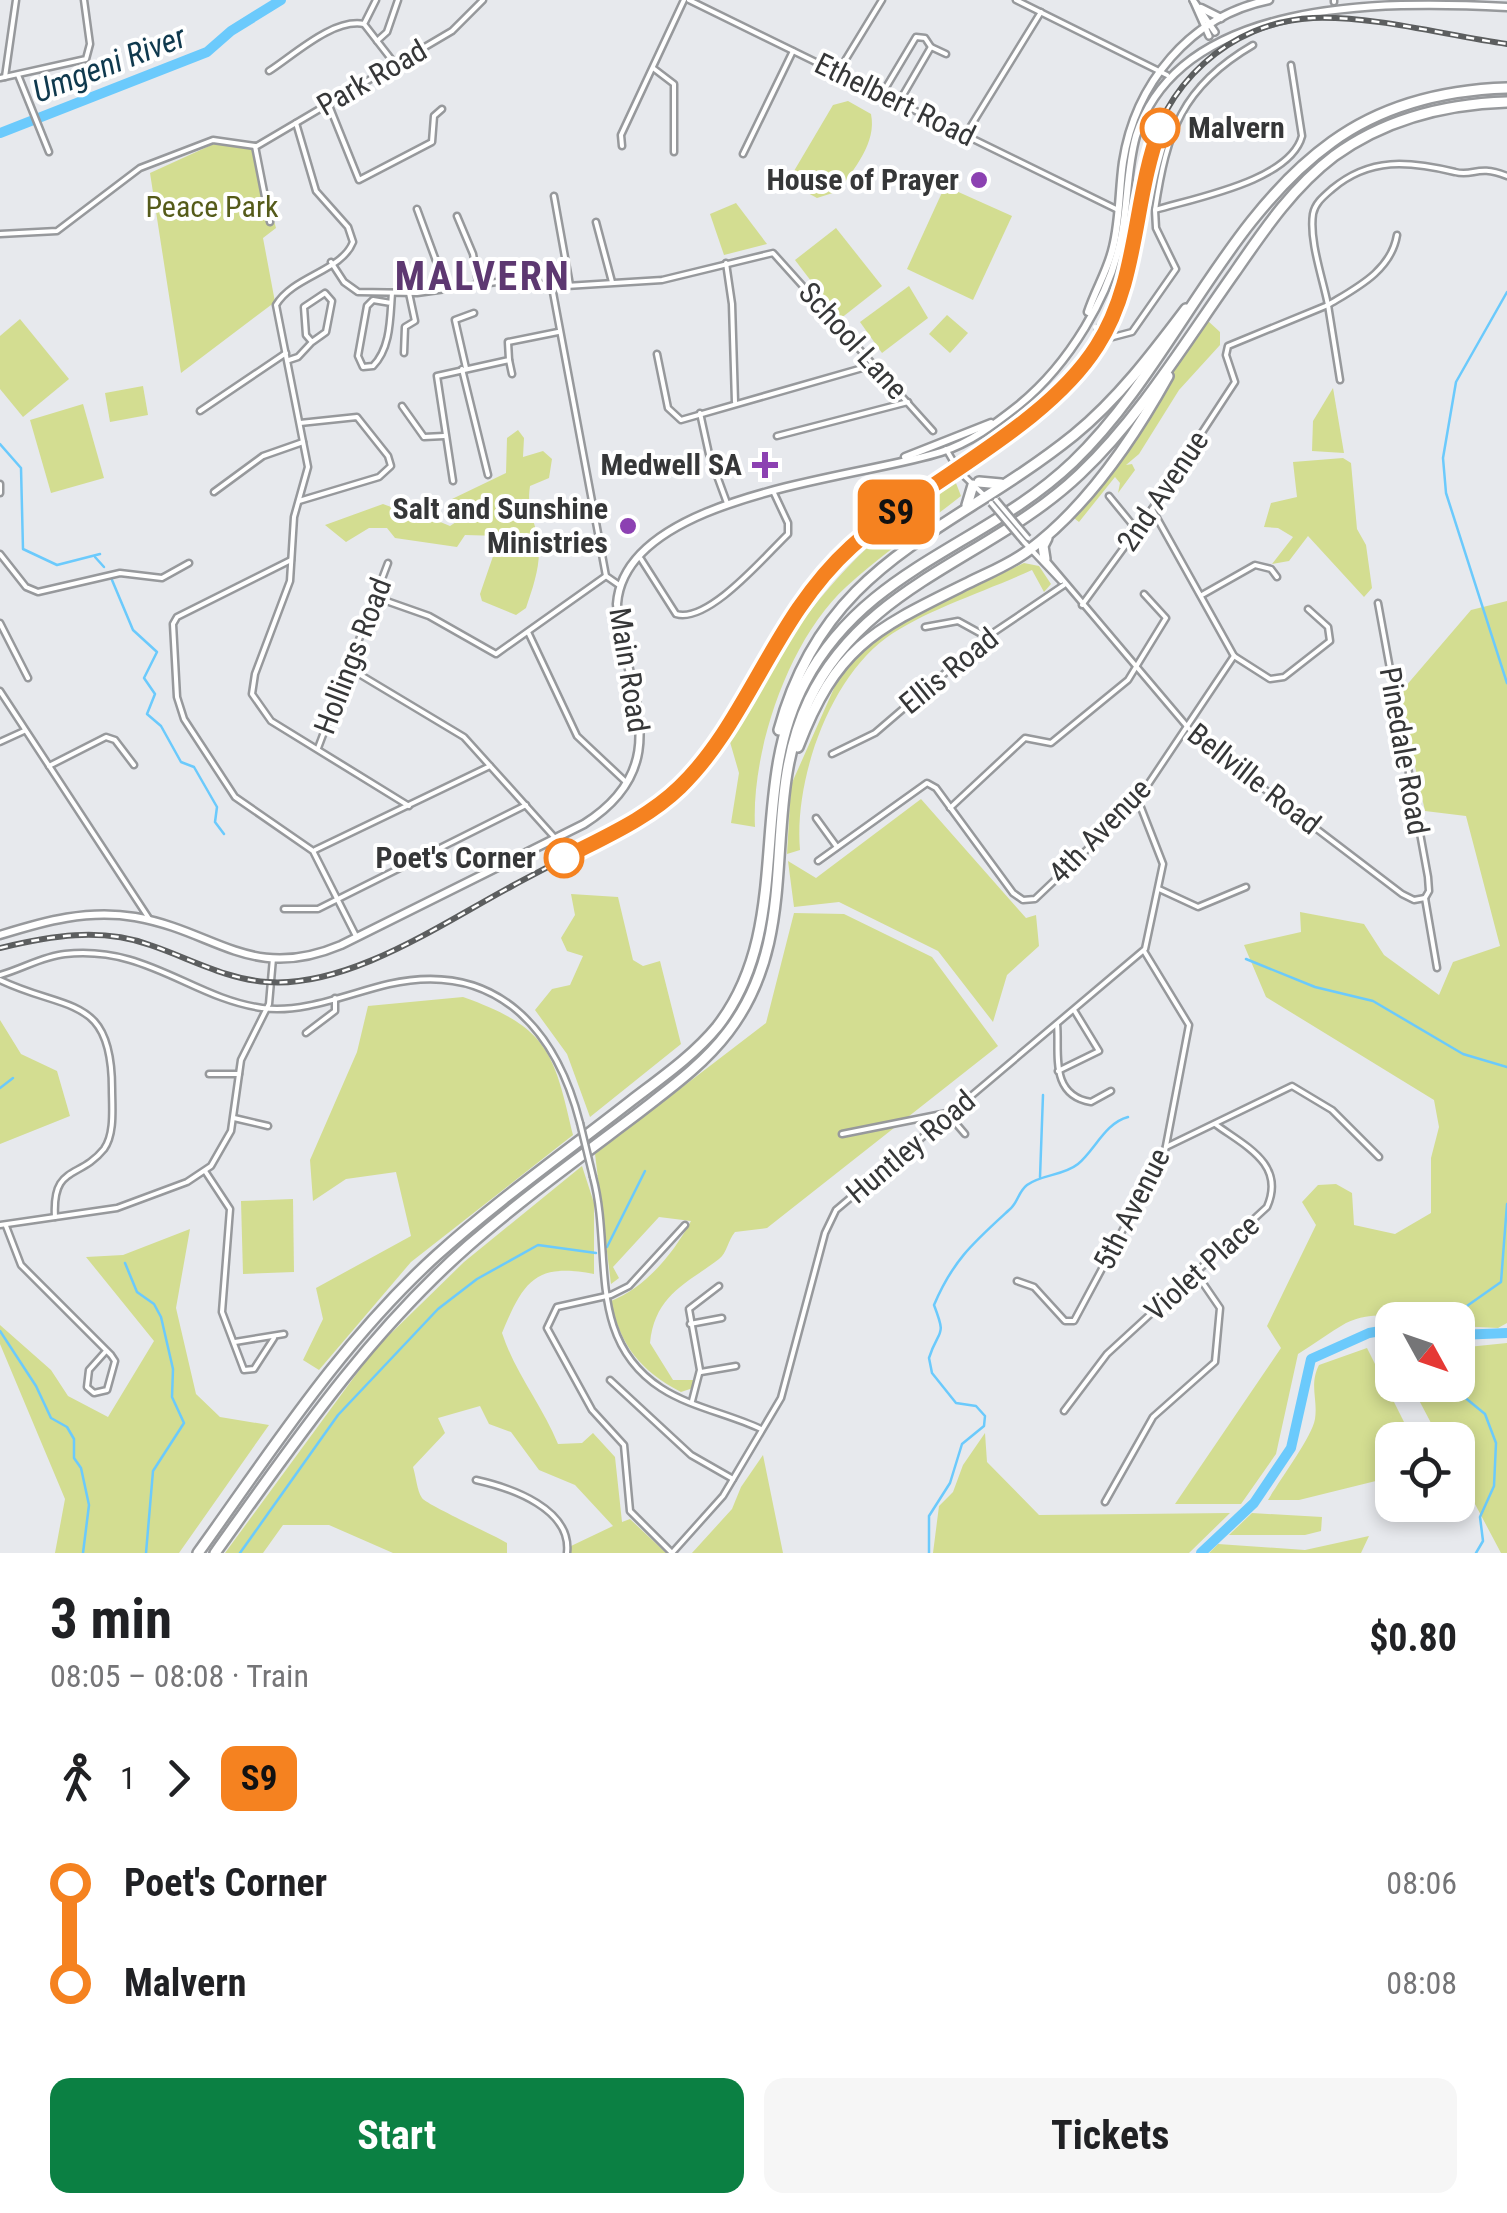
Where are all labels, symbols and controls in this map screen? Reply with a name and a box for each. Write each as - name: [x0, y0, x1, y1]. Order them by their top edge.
- water label: Umgeni River: [27, 17, 192, 111]
- street label: Park Road: [311, 32, 433, 123]
- street label: Ethelbert Road: [809, 46, 981, 153]
- marker: Malvern: [1141, 109, 1179, 147]
- place label: Malvern: [1188, 110, 1285, 145]
- place label: House of Prayer: [766, 162, 959, 197]
- marker: House of Prayer: [968, 169, 990, 191]
- park label: Peace Park: [145, 189, 279, 224]
- district label: MALVERN: [395, 253, 571, 300]
- street label: School Lane: [792, 275, 915, 406]
- street label: 2nd Avenue: [1110, 424, 1216, 557]
- place label: Medwell SA: [601, 447, 742, 482]
- marker: Medwell SA: [752, 452, 778, 478]
- line badge: S9: [851, 480, 941, 544]
- place label: Salt and Sunshine Ministries: [393, 491, 608, 560]
- text: S9: [878, 492, 914, 533]
- marker: Salt and Sunshine Ministries: [617, 515, 639, 537]
- street label: Hollings Road: [307, 573, 398, 739]
- street label: Main Road: [602, 605, 657, 735]
- street label: Ellis Road: [892, 620, 1005, 721]
- street label: Pinedale Road: [1373, 664, 1436, 837]
- street label: Bellville Road: [1181, 716, 1328, 841]
- street label: 4th Avenue: [1041, 771, 1158, 890]
- marker: Poet's Corner: [545, 839, 583, 877]
- place label: Poet's Corner: [376, 840, 536, 875]
- street label: Huntley Road: [839, 1083, 982, 1210]
- street label: 5th Avenue: [1086, 1142, 1177, 1275]
- street label: Violet Place: [1137, 1207, 1266, 1328]
- north arrow: [1375, 1302, 1475, 1402]
- map controls: [1375, 1302, 1475, 1522]
- button: locate: [1375, 1422, 1475, 1522]
- text: 3 min: [50, 1587, 172, 1651]
- text: $0.80: [1369, 1616, 1457, 1660]
- text: 08:05 – 08:08 · Train: [50, 1657, 309, 1695]
- icon: walk: [50, 1751, 105, 1806]
- icon: forward: [151, 1751, 206, 1806]
- text: S9: [241, 1758, 277, 1799]
- text: 1: [120, 1759, 136, 1797]
- text: Poet's Corner: [124, 1861, 327, 1905]
- text: 08:06: [1386, 1864, 1457, 1902]
- text: Malvern: [124, 1961, 247, 2005]
- text: 08:08: [1386, 1964, 1457, 2002]
- button: Start: [50, 2078, 744, 2193]
- button: Tickets: [764, 2078, 1457, 2193]

